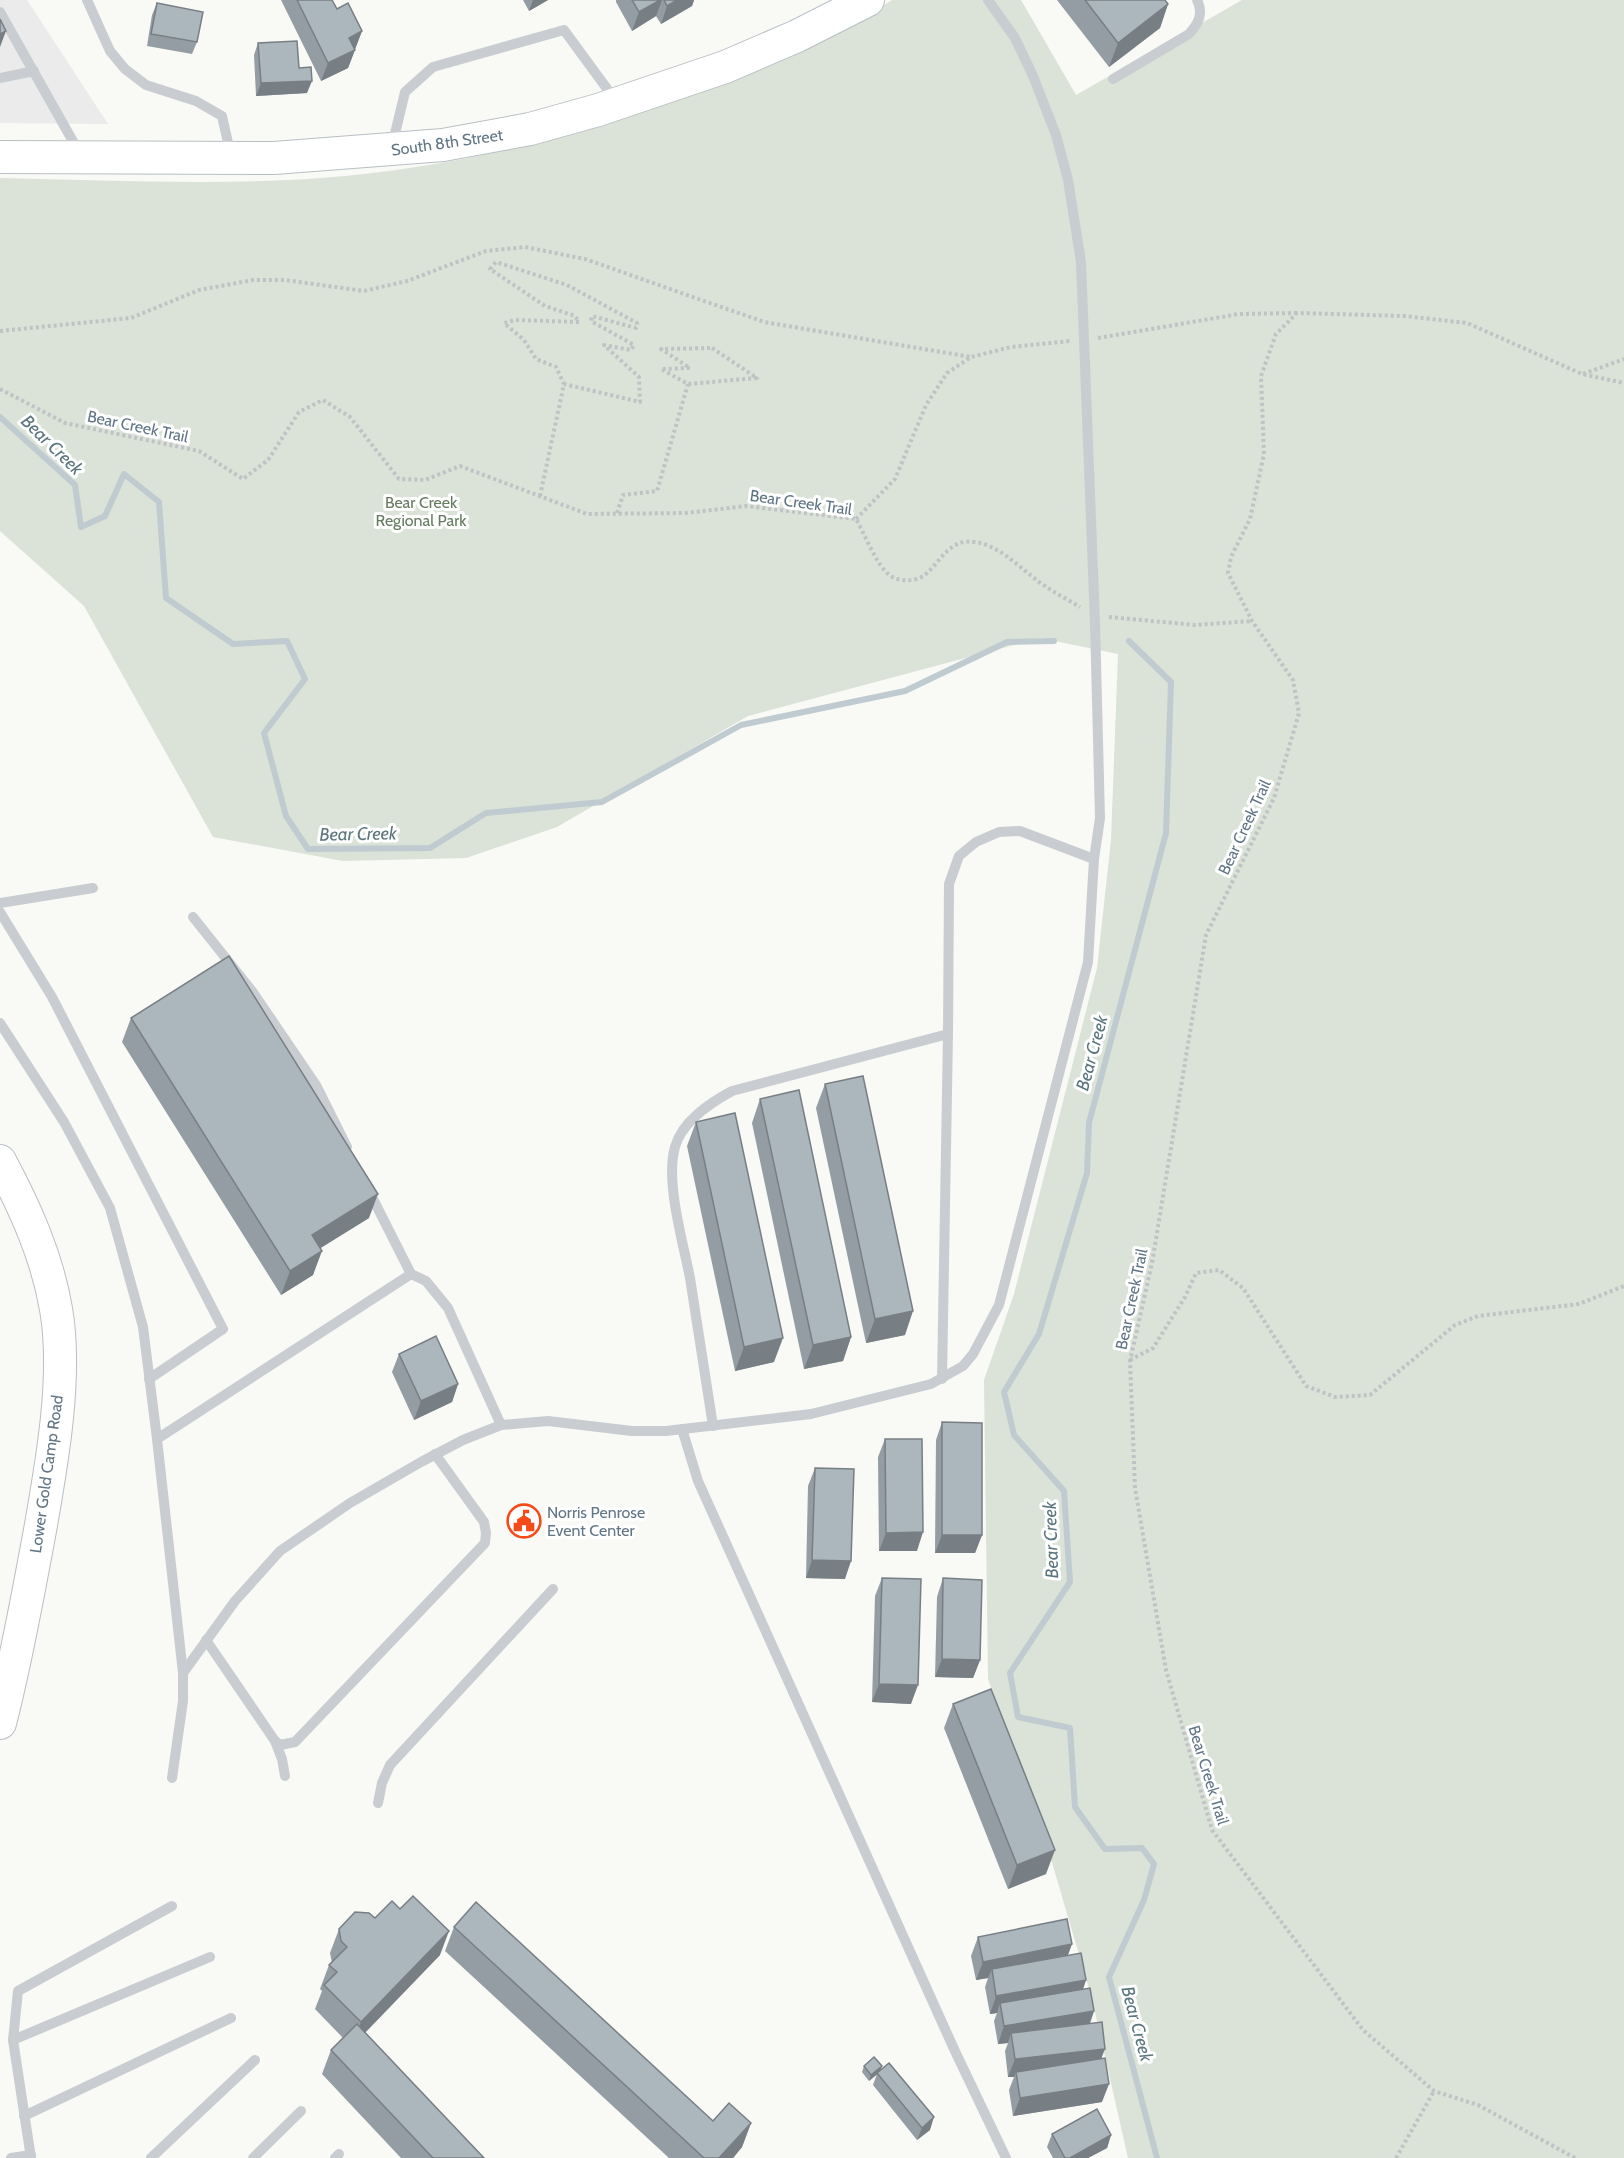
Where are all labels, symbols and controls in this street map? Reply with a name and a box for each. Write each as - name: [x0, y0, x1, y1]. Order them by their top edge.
- street label: South 8th Street: [390, 125, 505, 160]
- street label: Bear Creek Trail: [86, 407, 190, 447]
- water label: Bear Creek: [17, 410, 88, 481]
- street label: Bear Creek Trail: [749, 486, 853, 519]
- park label: Bear Creek Regional Park: [376, 493, 467, 530]
- street label: Bear Creek Trail: [1214, 776, 1275, 878]
- water label: Bear Creek: [319, 822, 398, 846]
- water label: Bear Creek: [1071, 1012, 1113, 1093]
- street label: Bear Creek Trail: [1112, 1247, 1152, 1351]
- street label: Lower Gold Camp Road: [26, 1394, 67, 1554]
- water label: Bear Creek: [1039, 1500, 1063, 1579]
- public building icon: Norris Penrose Event Center: [506, 1503, 542, 1539]
- place label: Norris Penrose Event Center: [547, 1503, 645, 1540]
- street label: Bear Creek Trail: [1184, 1723, 1233, 1827]
- water label: Bear Creek: [1116, 1984, 1158, 2065]

